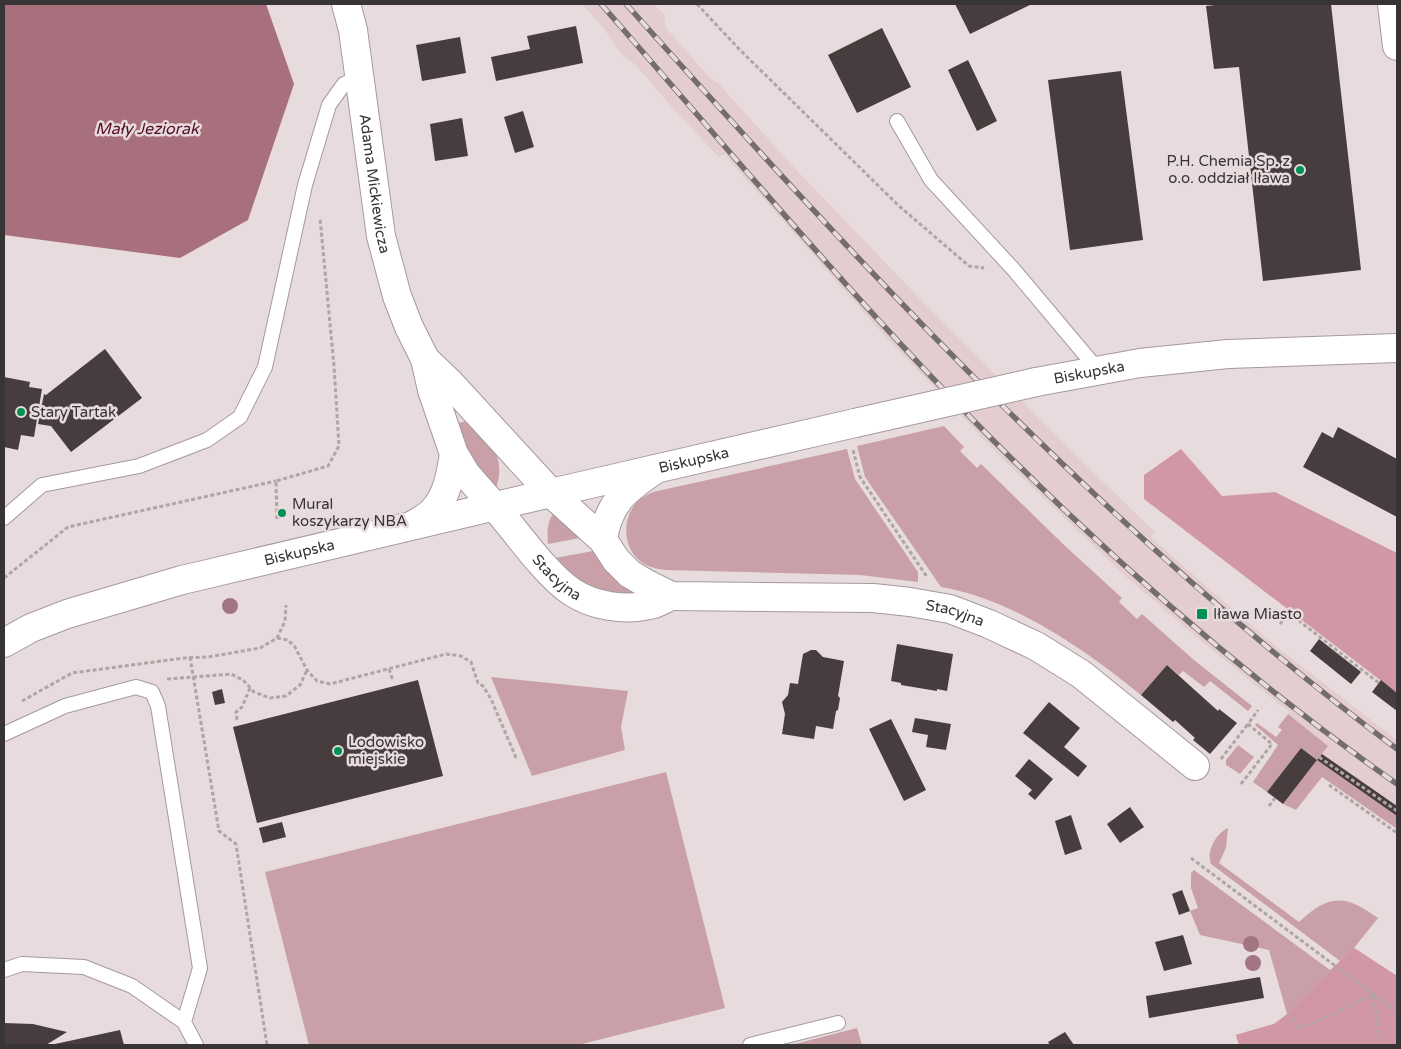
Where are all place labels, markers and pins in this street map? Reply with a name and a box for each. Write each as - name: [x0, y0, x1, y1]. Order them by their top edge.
- place label: P.H. Chemia Sp. z o.o. oddział Iława: [1166, 152, 1290, 187]
- marker: P.H. Chemia Sp. z o.o. oddział Iława: [1294, 164, 1306, 176]
- place label: Stary Tartak: [31, 403, 116, 421]
- marker: Stary Tartak: [15, 406, 27, 418]
- place label: Mural koszykarzy NBA: [292, 495, 407, 530]
- marker: Mural koszykarzy NBA: [276, 507, 288, 519]
- place label: Iława Miasto: [1213, 605, 1302, 623]
- marker: Iława Miasto: [1195, 607, 1209, 621]
- place label: Lodowisko miejskie: [348, 733, 424, 768]
- marker: Lodowisko miejskie: [332, 745, 344, 757]

